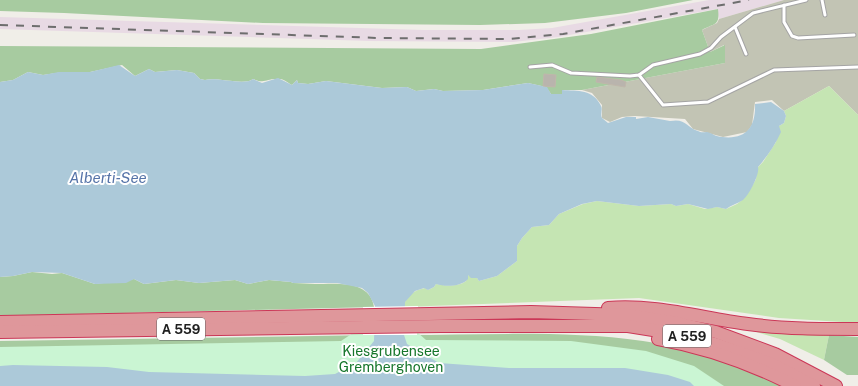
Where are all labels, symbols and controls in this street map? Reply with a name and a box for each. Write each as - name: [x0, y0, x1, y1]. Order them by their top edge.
- water label: Alberti-See: [69, 169, 147, 186]
- road number: A 559: [157, 318, 205, 340]
- road number: A 559: [663, 325, 711, 347]
- park label: Kiesgrubensee Gremberghoven: [339, 343, 443, 375]

